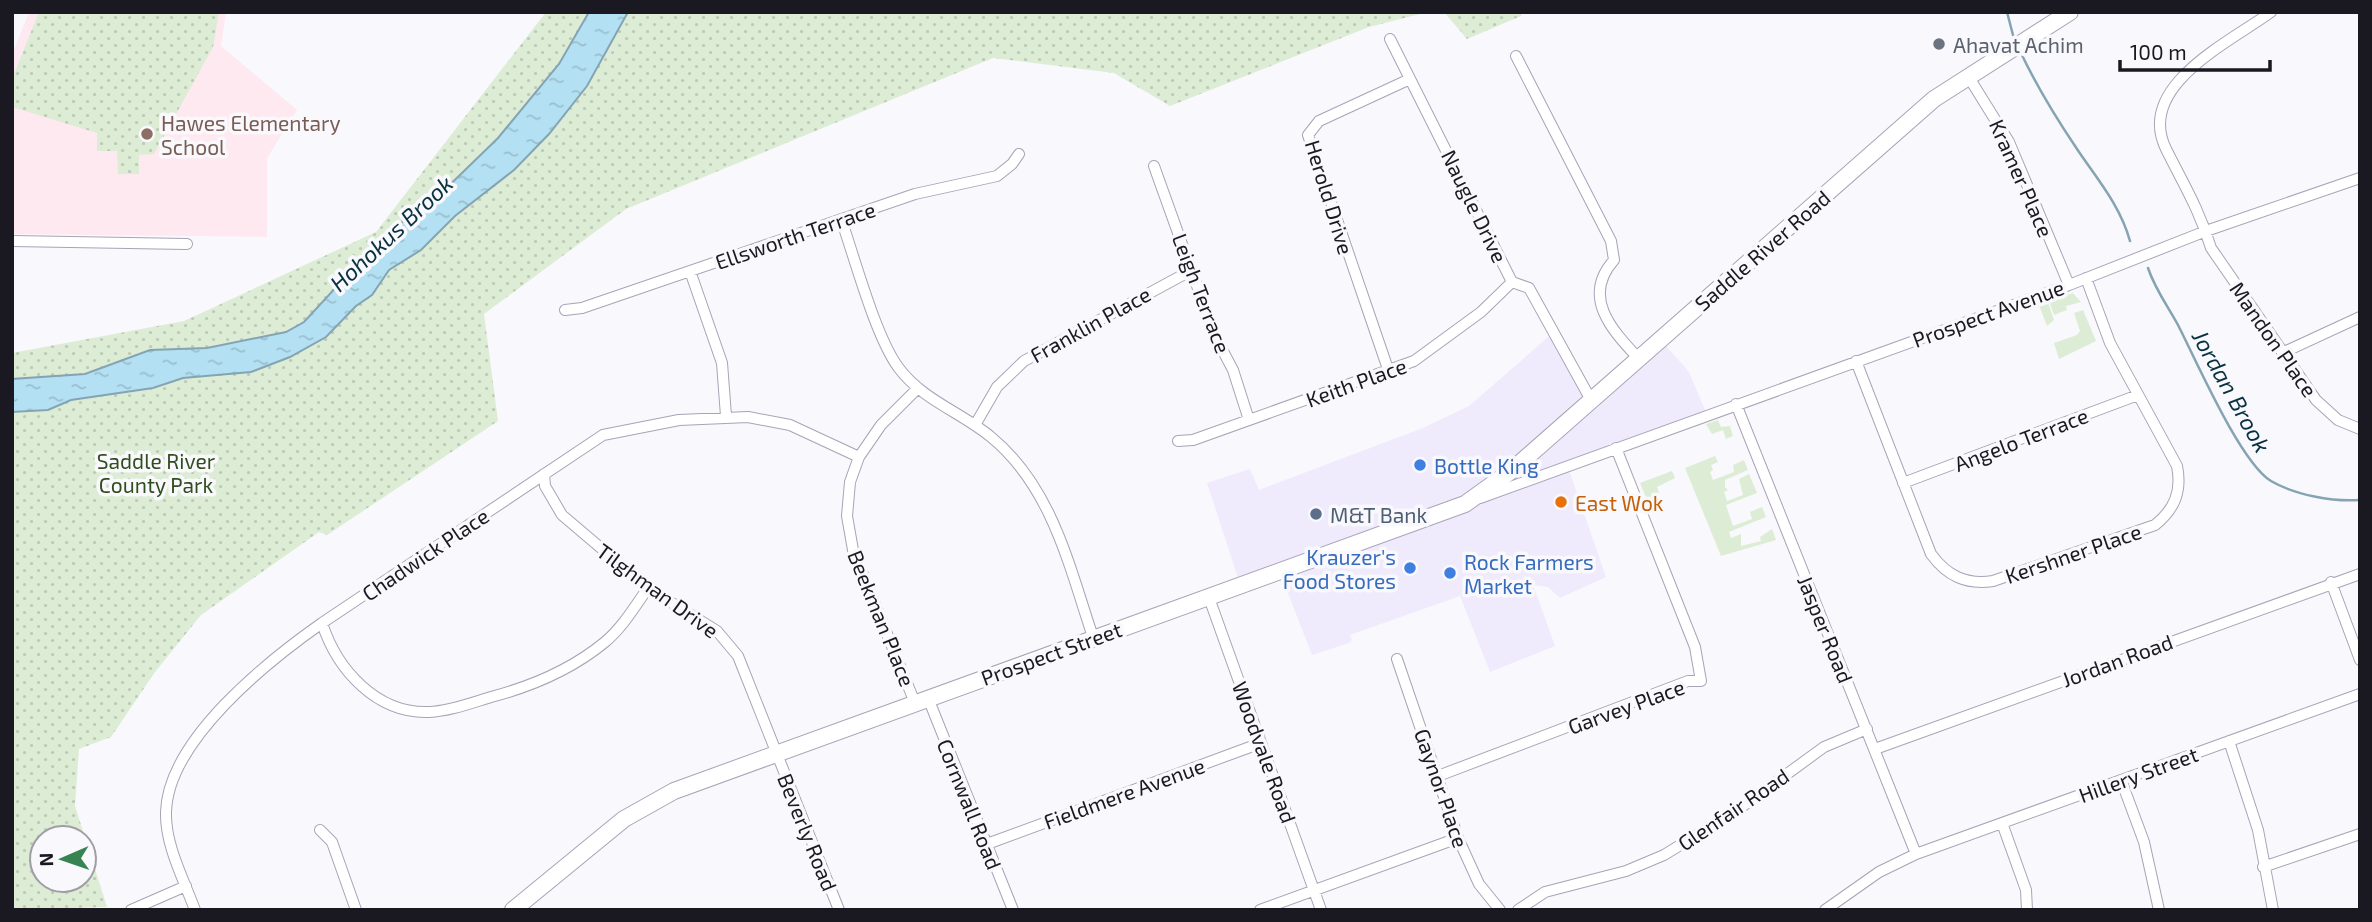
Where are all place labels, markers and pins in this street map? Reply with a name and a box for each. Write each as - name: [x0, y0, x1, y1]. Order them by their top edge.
- place label: Ahavat Achim: [1953, 32, 2084, 57]
- marker: Ahavat Achim: [1931, 36, 1947, 52]
- place label: Hawes Elementary School: [161, 110, 341, 159]
- marker: Hawes Elementary School: [139, 126, 155, 142]
- place label: Bottle King: [1434, 453, 1539, 478]
- marker: Bottle King: [1412, 457, 1428, 473]
- place label: East Wok: [1575, 490, 1664, 515]
- marker: East Wok: [1553, 494, 1569, 510]
- place label: M&T Bank: [1330, 502, 1428, 527]
- marker: M&T Bank: [1308, 506, 1324, 522]
- place label: Krauzer's Food Stores: [1283, 544, 1396, 593]
- place label: Rock Farmers Market: [1464, 549, 1594, 598]
- marker: Krauzer's Food Stores: [1402, 560, 1418, 576]
- marker: Rock Farmers Market: [1442, 565, 1458, 581]

